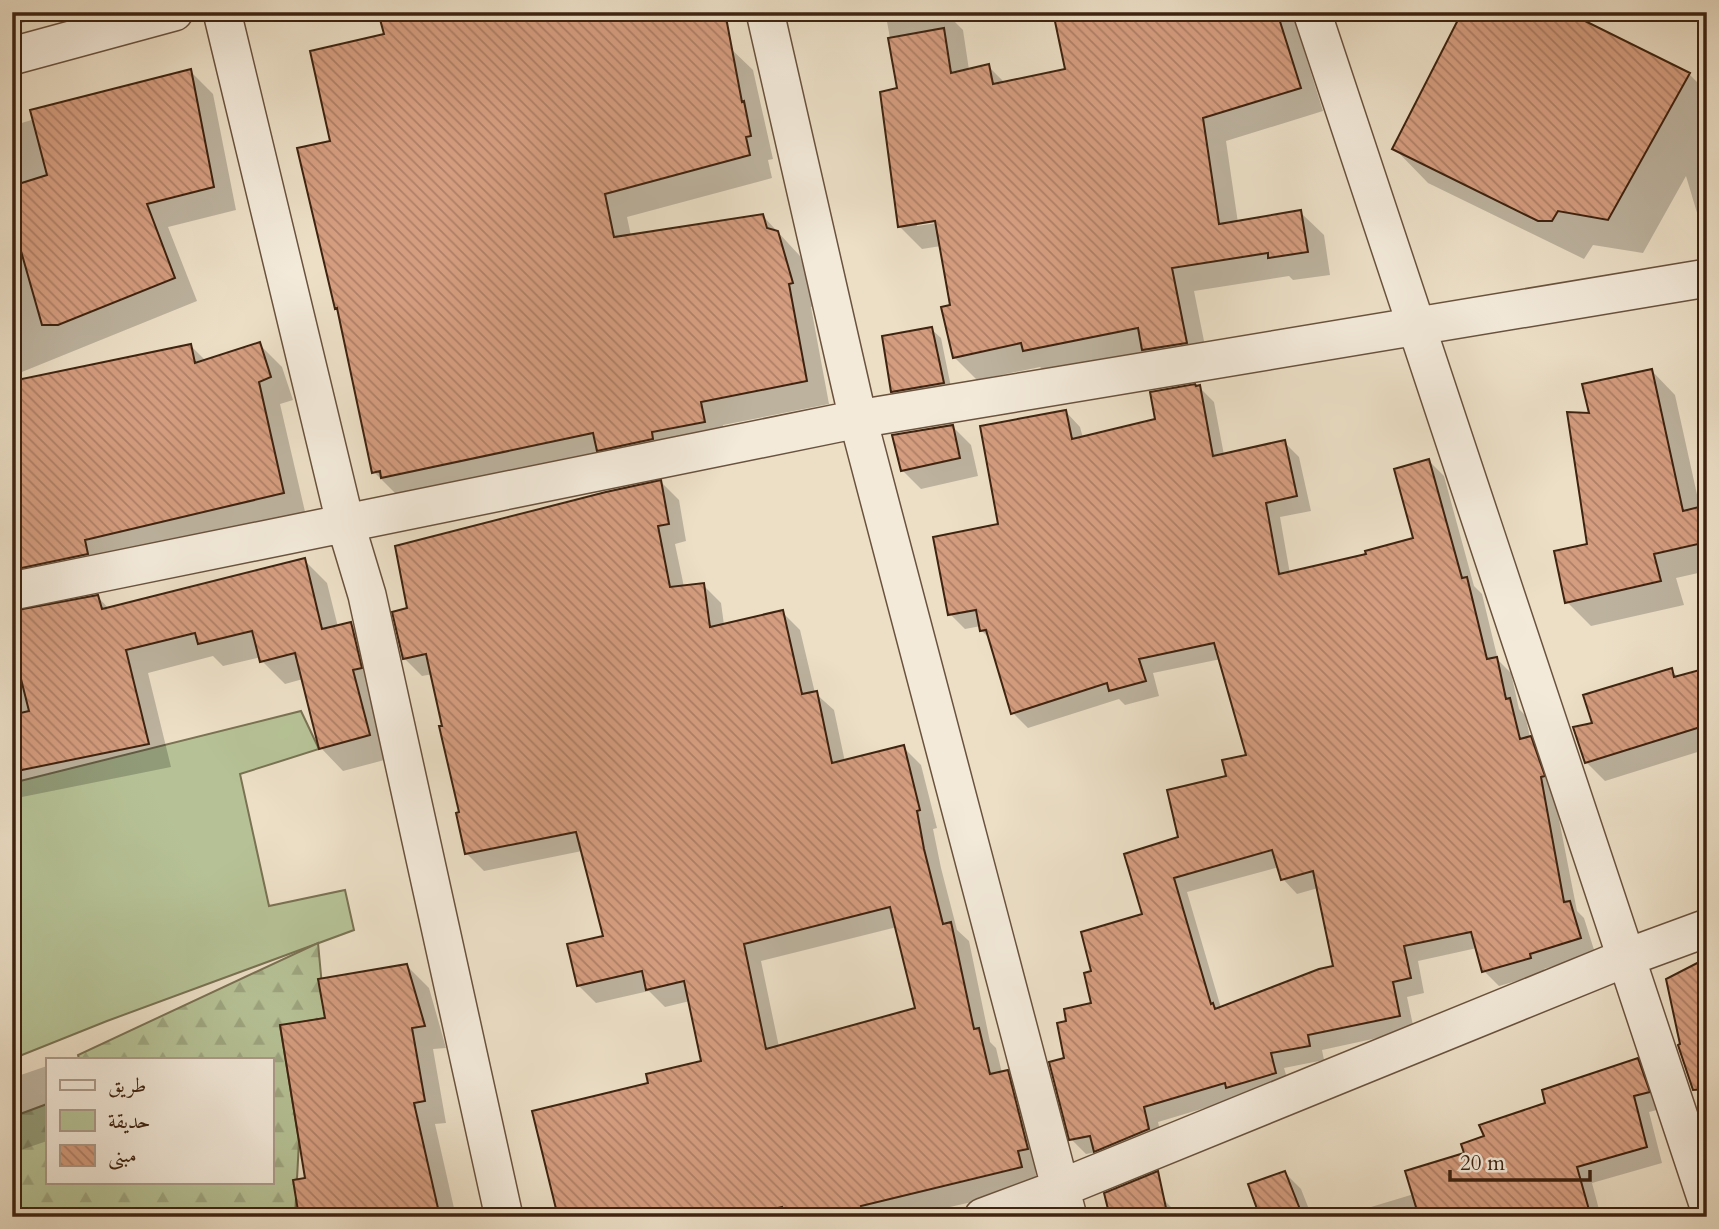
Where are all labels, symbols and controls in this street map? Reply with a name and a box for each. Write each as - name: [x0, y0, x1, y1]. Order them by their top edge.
- legend: [46, 1058, 273, 1184]
- text: طريق: [108, 1071, 146, 1100]
- text: حديقة: [108, 1107, 151, 1136]
- scale bar: [1450, 1138, 1590, 1182]
- text: مبنى: [108, 1141, 137, 1170]
- text: 20 m: [1460, 1149, 1505, 1178]

